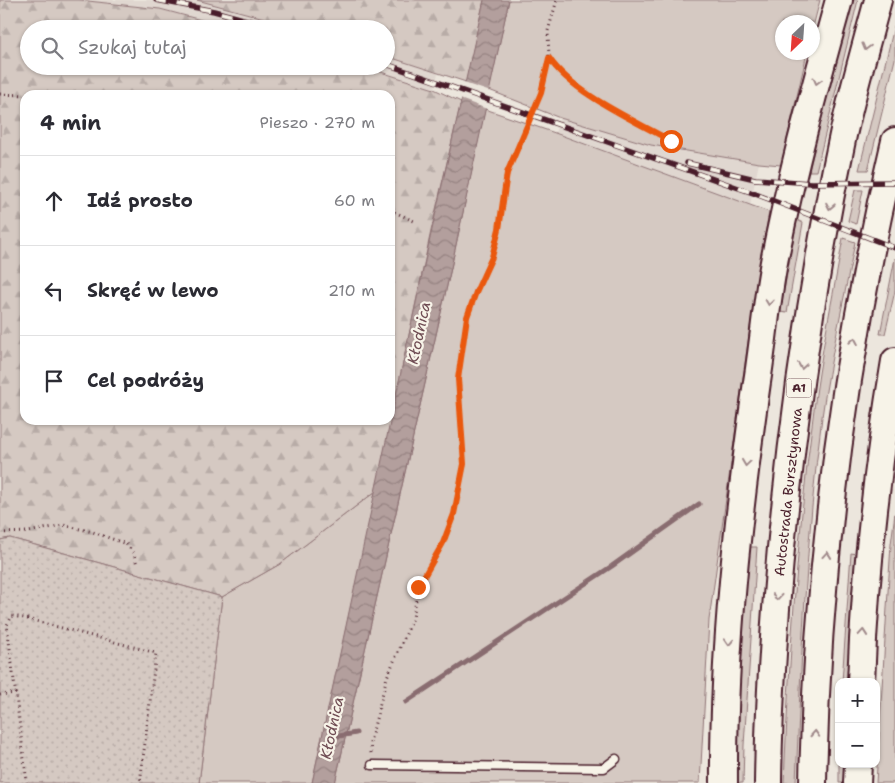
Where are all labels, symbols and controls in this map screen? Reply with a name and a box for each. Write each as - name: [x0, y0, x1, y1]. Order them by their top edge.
- north arrow: [775, 15, 820, 60]
- search box: [20, 20, 395, 75]
- icon: search: [38, 34, 66, 62]
- text: Szukaj tutaj: [78, 35, 187, 60]
- one-way arrow: [861, 43, 872, 52]
- one-way arrow: [812, 76, 823, 85]
- text: 4 min: [40, 109, 101, 137]
- text: Pieszo · 270 m: [260, 112, 375, 133]
- route start: [660, 130, 683, 153]
- icon: ahead: [40, 187, 68, 215]
- text: Idź prosto: [87, 188, 193, 213]
- text: 60 m: [334, 190, 375, 211]
- one-way arrow: [825, 201, 835, 210]
- icon: left: [40, 277, 68, 305]
- text: Skręć w lewo: [87, 278, 219, 303]
- text: 210 m: [328, 280, 375, 301]
- one-way arrow: [764, 297, 774, 306]
- water label: Kłodnica: [403, 300, 435, 366]
- one-way arrow: [848, 337, 858, 346]
- one-way arrow: [798, 361, 808, 370]
- icon: arrive: [40, 367, 68, 395]
- text: Cel podróży: [87, 368, 204, 393]
- road number: A1: [786, 378, 812, 398]
- street label: Autostrada Bursztynowa: [770, 406, 806, 577]
- one-way arrow: [741, 458, 751, 467]
- one-way arrow: [821, 550, 832, 558]
- route end: [407, 576, 430, 599]
- one-way arrow: [772, 593, 783, 601]
- one-way arrow: [858, 629, 869, 637]
- one-way arrow: [724, 638, 735, 646]
- map controls: [835, 678, 880, 768]
- button: +: [835, 678, 880, 723]
- water label: Kłodnica: [316, 695, 348, 761]
- button: −: [835, 723, 880, 768]
- one-way arrow: [809, 730, 820, 738]

